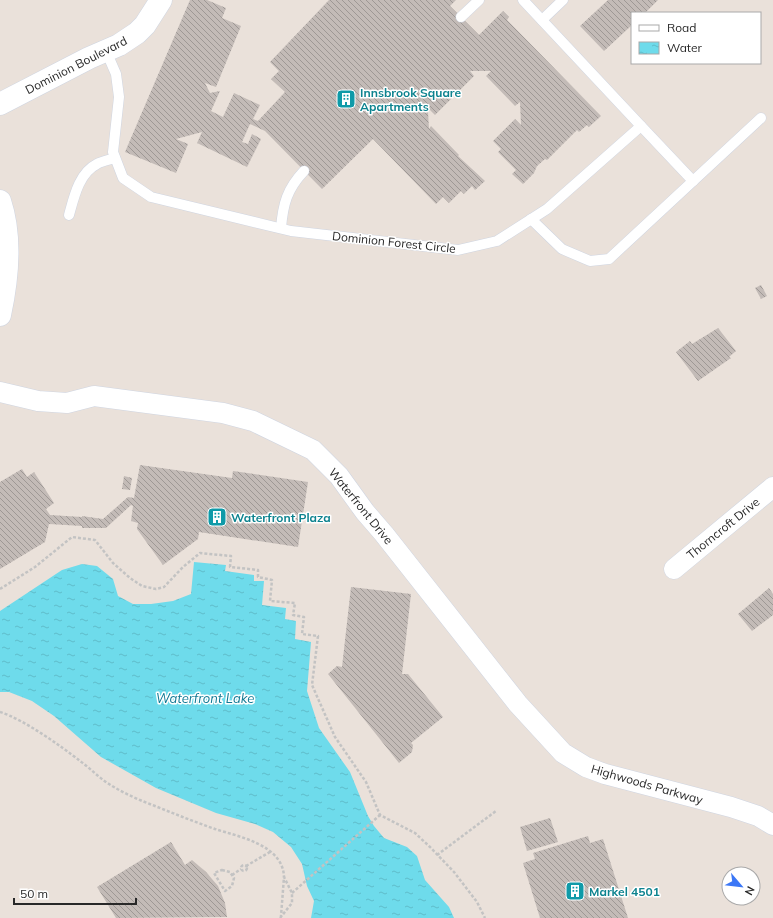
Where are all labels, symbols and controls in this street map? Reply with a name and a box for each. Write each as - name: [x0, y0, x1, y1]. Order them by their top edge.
- legend: [631, 12, 761, 64]
- text: Road: [667, 20, 696, 35]
- street label: Dominion Boulevard: [23, 33, 129, 97]
- text: Water: [667, 40, 703, 55]
- place label: Innsbrook Square Apartments: [360, 85, 461, 114]
- building icon: Innsbrook Square Apartments: [335, 88, 357, 110]
- street label: Dominion Forest Circle: [331, 228, 457, 256]
- street label: Waterfront Drive: [326, 465, 396, 547]
- street label: Thorncroft Drive: [683, 494, 763, 562]
- building icon: Waterfront Plaza: [206, 506, 228, 528]
- place label: Waterfront Plaza: [231, 510, 331, 525]
- water label: Waterfront Lake: [156, 690, 254, 706]
- street label: Highwoods Parkway: [589, 761, 705, 807]
- north arrow: [721, 866, 761, 906]
- scale bar: [14, 880, 136, 906]
- building icon: Markel 4501: [564, 880, 586, 902]
- place label: Markel 4501: [589, 884, 660, 899]
- text: N: [742, 884, 758, 898]
- text: 50 m: [20, 886, 48, 901]

